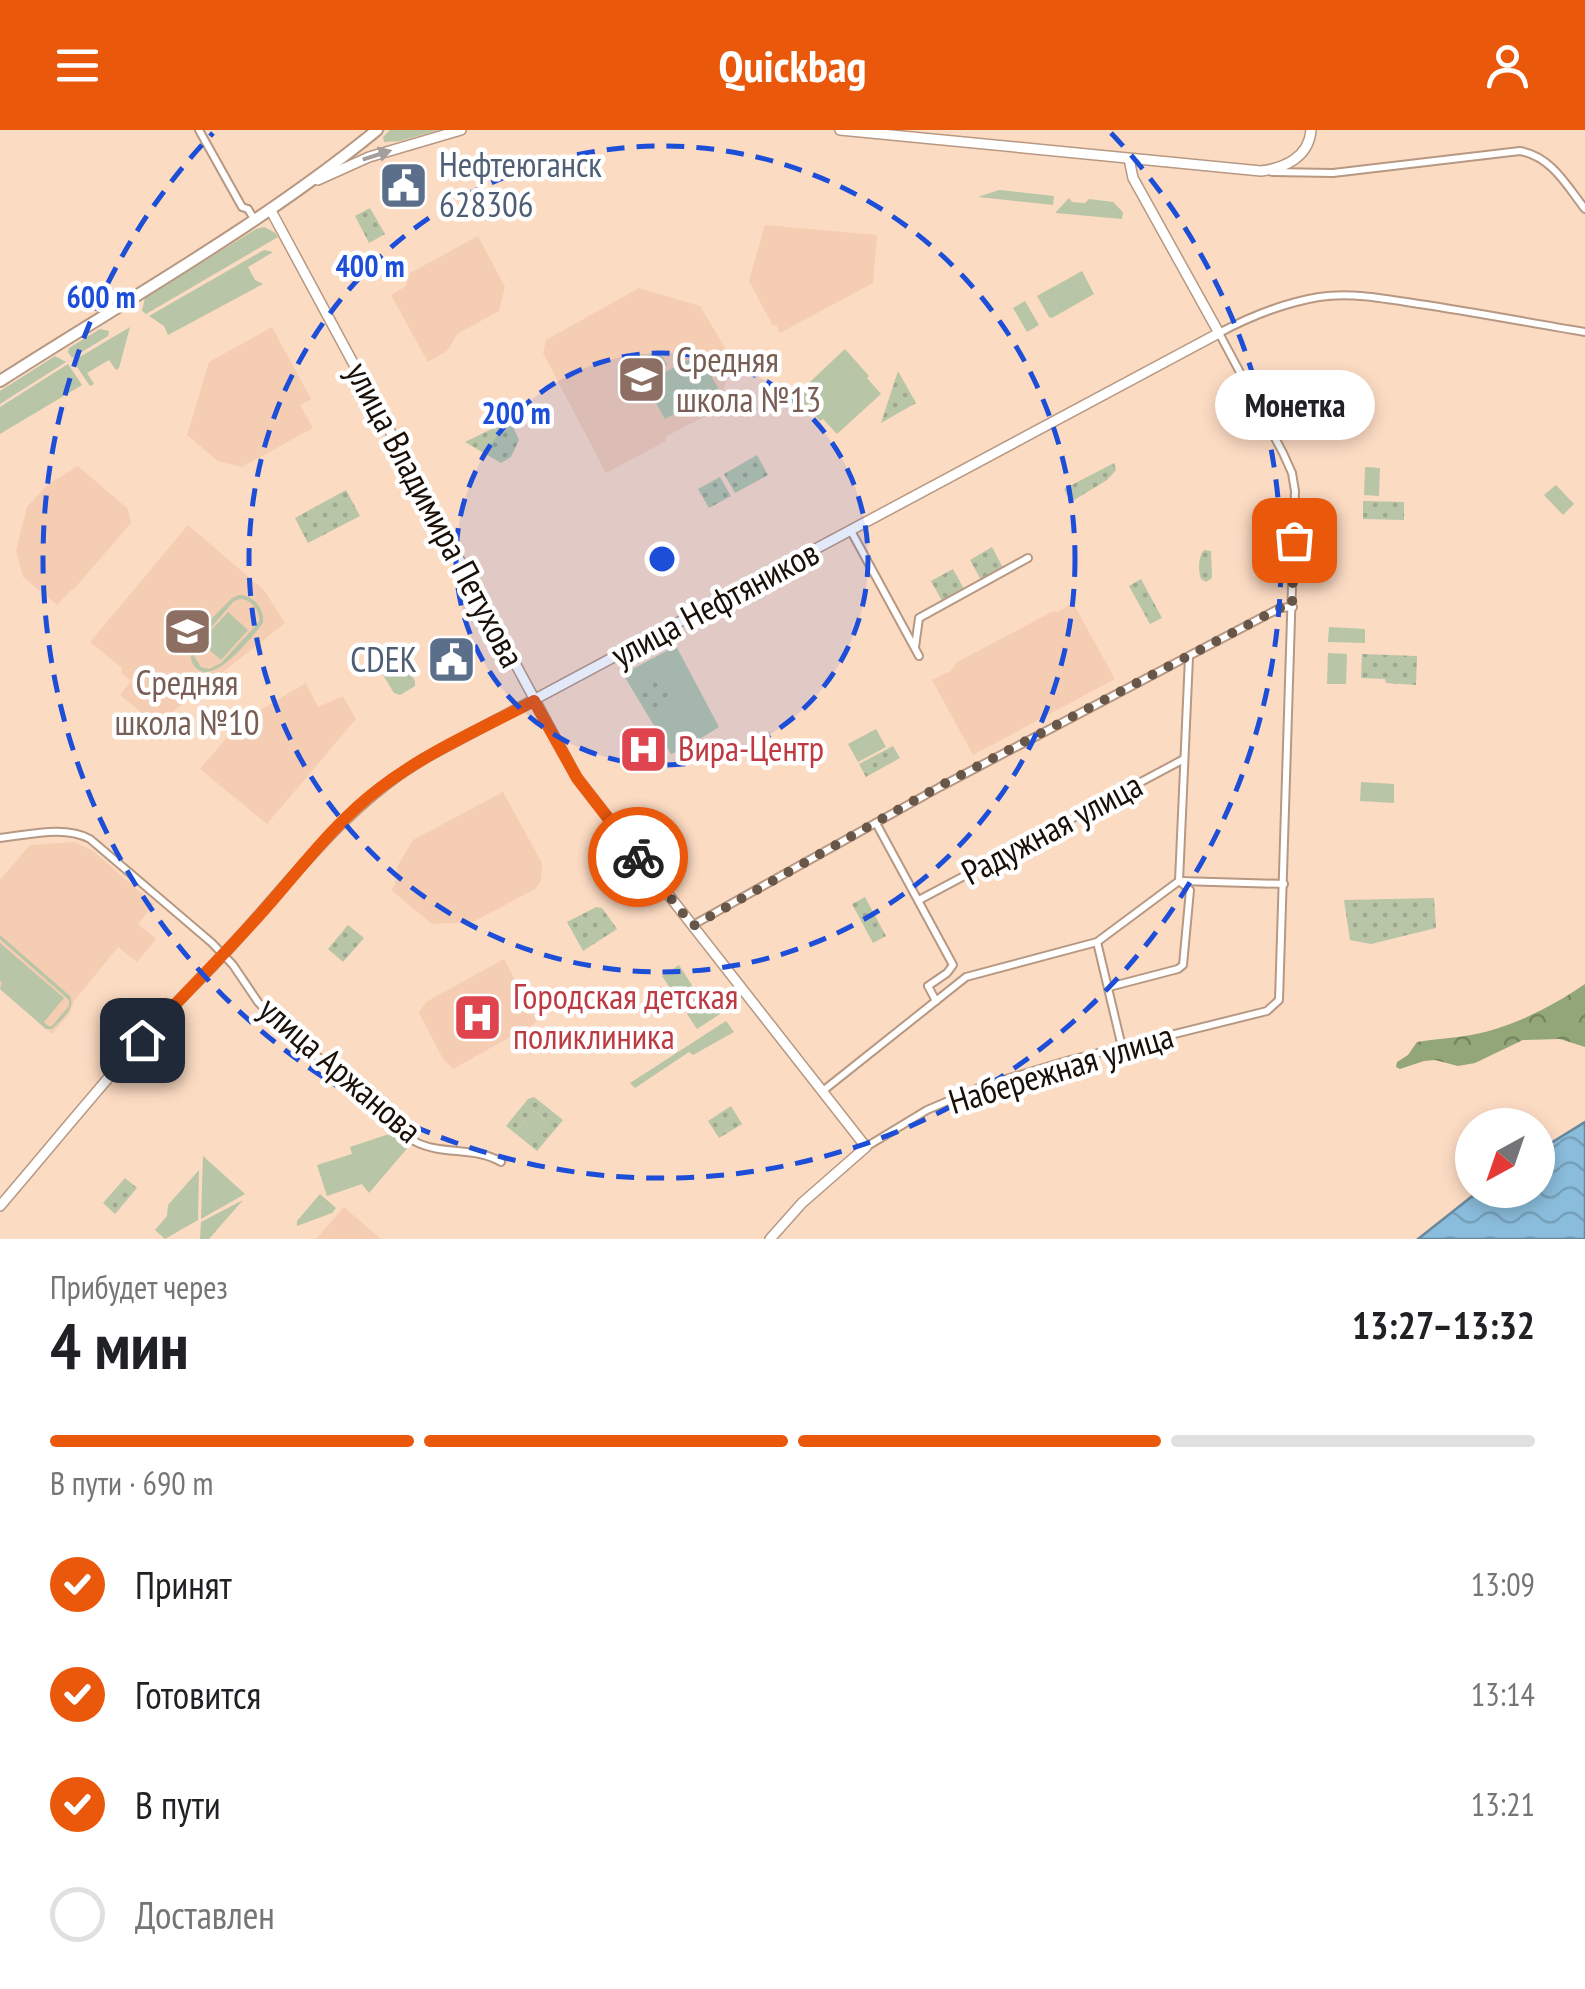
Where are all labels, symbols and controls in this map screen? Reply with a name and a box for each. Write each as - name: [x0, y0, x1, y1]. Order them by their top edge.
- text: Quickbag: [719, 36, 866, 94]
- icon: menu: [50, 38, 105, 93]
- icon: person: [1480, 38, 1535, 93]
- place label: Нефтеюганск 628306: [439, 141, 602, 227]
- one-way arrow: [362, 147, 393, 162]
- public building icon: Нефтеюганск 628306: [378, 159, 430, 211]
- text: 400 m: [335, 246, 405, 285]
- text: 600 m: [66, 277, 136, 316]
- place label: Средняя школа №13: [676, 336, 821, 422]
- street label: улица Владимира Петухова: [336, 354, 536, 675]
- school or university icon: Средняя школа №13: [615, 354, 667, 406]
- callout: Монетка: [1214, 370, 1374, 440]
- text: Монетка: [1245, 384, 1345, 426]
- text: 200 m: [481, 393, 551, 432]
- pin: [1252, 498, 1337, 583]
- icon: bag: [1267, 513, 1322, 568]
- street label: улица Нефтяников: [603, 529, 826, 677]
- centre of rings: [644, 541, 680, 577]
- school or university icon: Средняя школа №10: [161, 605, 213, 657]
- public building icon: CDEK: [426, 634, 478, 686]
- place label: CDEK: [350, 636, 417, 682]
- place label: Средняя школа №10: [114, 659, 260, 745]
- hospital icon: Вира-Центр: [617, 723, 669, 775]
- place label: Вира-Центр: [678, 725, 824, 771]
- street label: Радужная улица: [953, 761, 1150, 895]
- courier: [588, 807, 688, 907]
- icon: bike: [611, 830, 666, 885]
- place label: Городская детская поликлиника: [513, 973, 738, 1059]
- street label: улица Аржанова: [250, 986, 432, 1153]
- hospital icon: Городская детская поликлиника: [452, 991, 504, 1043]
- pin: [100, 998, 185, 1083]
- street label: Набережная улица: [943, 1012, 1179, 1124]
- icon: home: [115, 1013, 170, 1068]
- north arrow: [1455, 1108, 1555, 1208]
- map controls: [1455, 1108, 1555, 1208]
- text: Прибудет через: [50, 1266, 228, 1308]
- text: 13:27–13:32: [1352, 1300, 1535, 1349]
- text: 4 мин: [50, 1303, 189, 1387]
- text: В пути · 690 m: [50, 1462, 213, 1504]
- icon: check: [50, 1557, 105, 1612]
- text: Принят: [135, 1560, 232, 1609]
- text: 13:09: [1471, 1563, 1535, 1605]
- icon: check: [50, 1667, 105, 1722]
- text: Готовится: [135, 1670, 261, 1719]
- text: 13:14: [1471, 1673, 1535, 1715]
- icon: check: [50, 1777, 105, 1832]
- text: В пути: [135, 1780, 221, 1829]
- text: 13:21: [1471, 1783, 1535, 1825]
- text: Доставлен: [135, 1890, 275, 1939]

